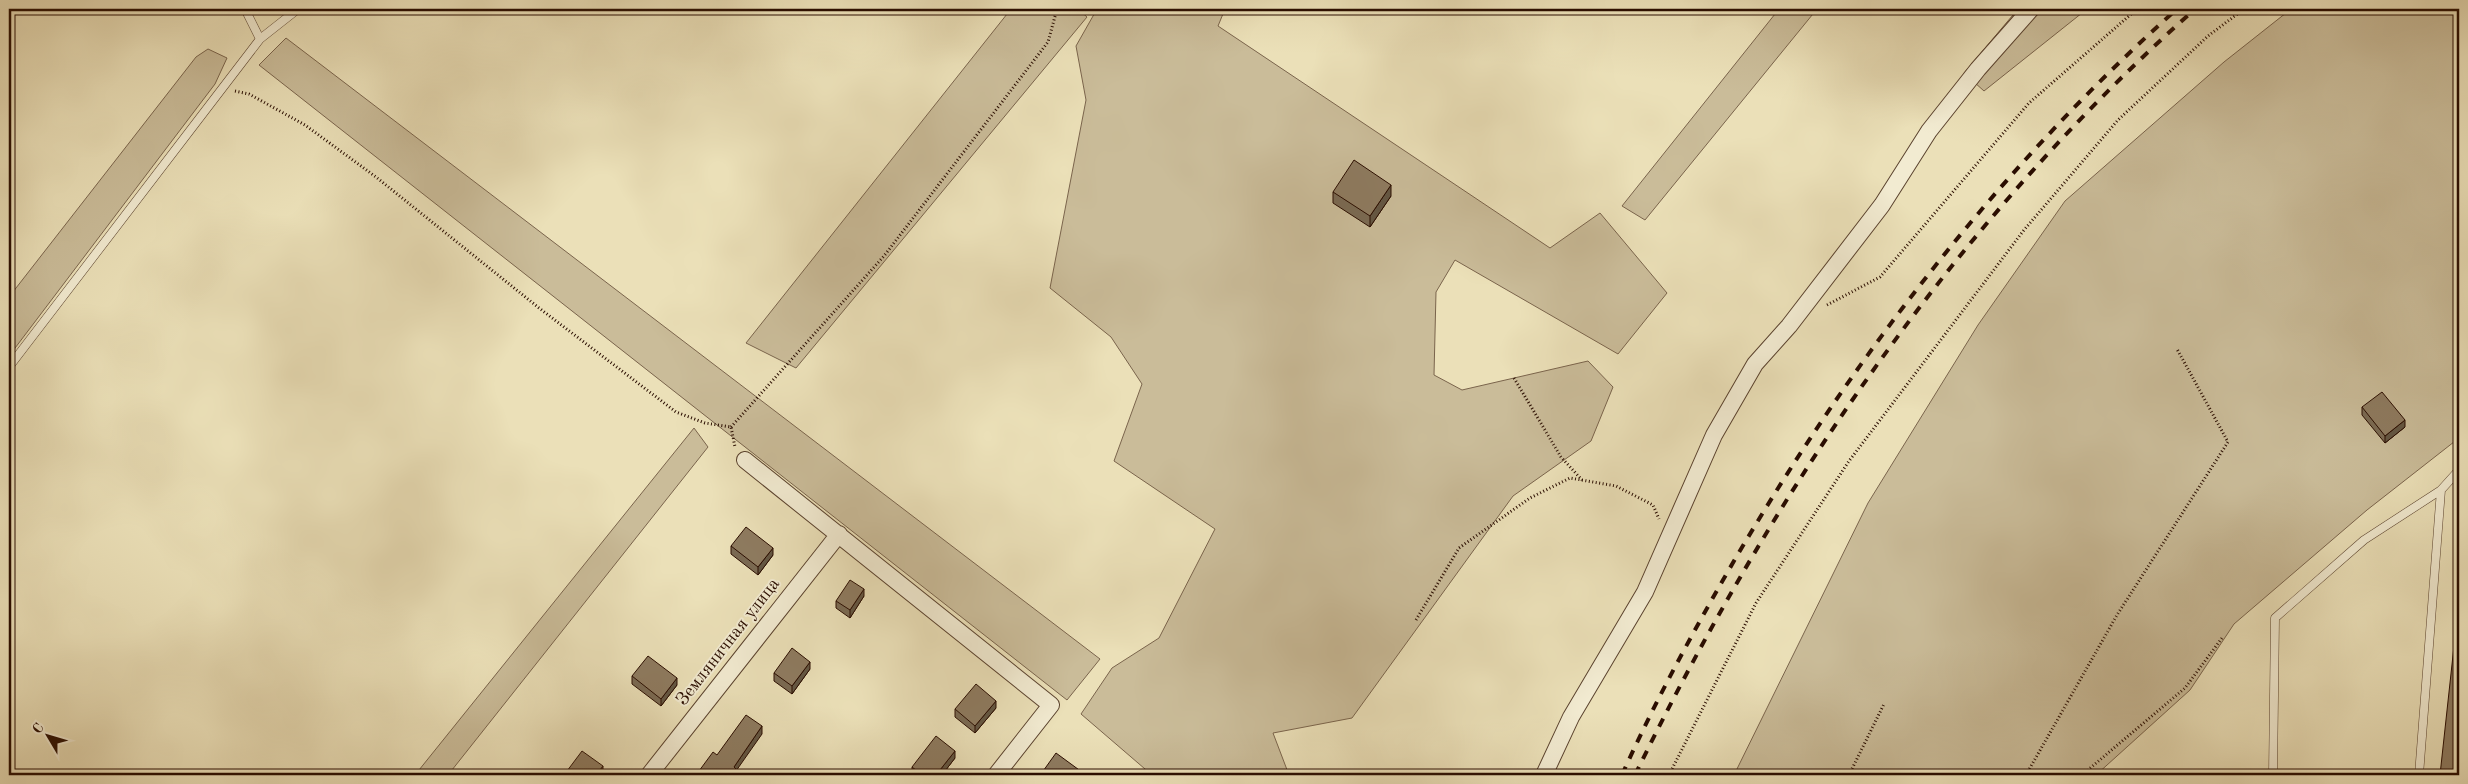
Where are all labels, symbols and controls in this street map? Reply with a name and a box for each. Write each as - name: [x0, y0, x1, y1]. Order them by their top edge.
- street label: Земляничная улица: [673, 575, 783, 709]
- north arrow: [22, 712, 72, 762]
- text: С: [30, 721, 47, 737]

